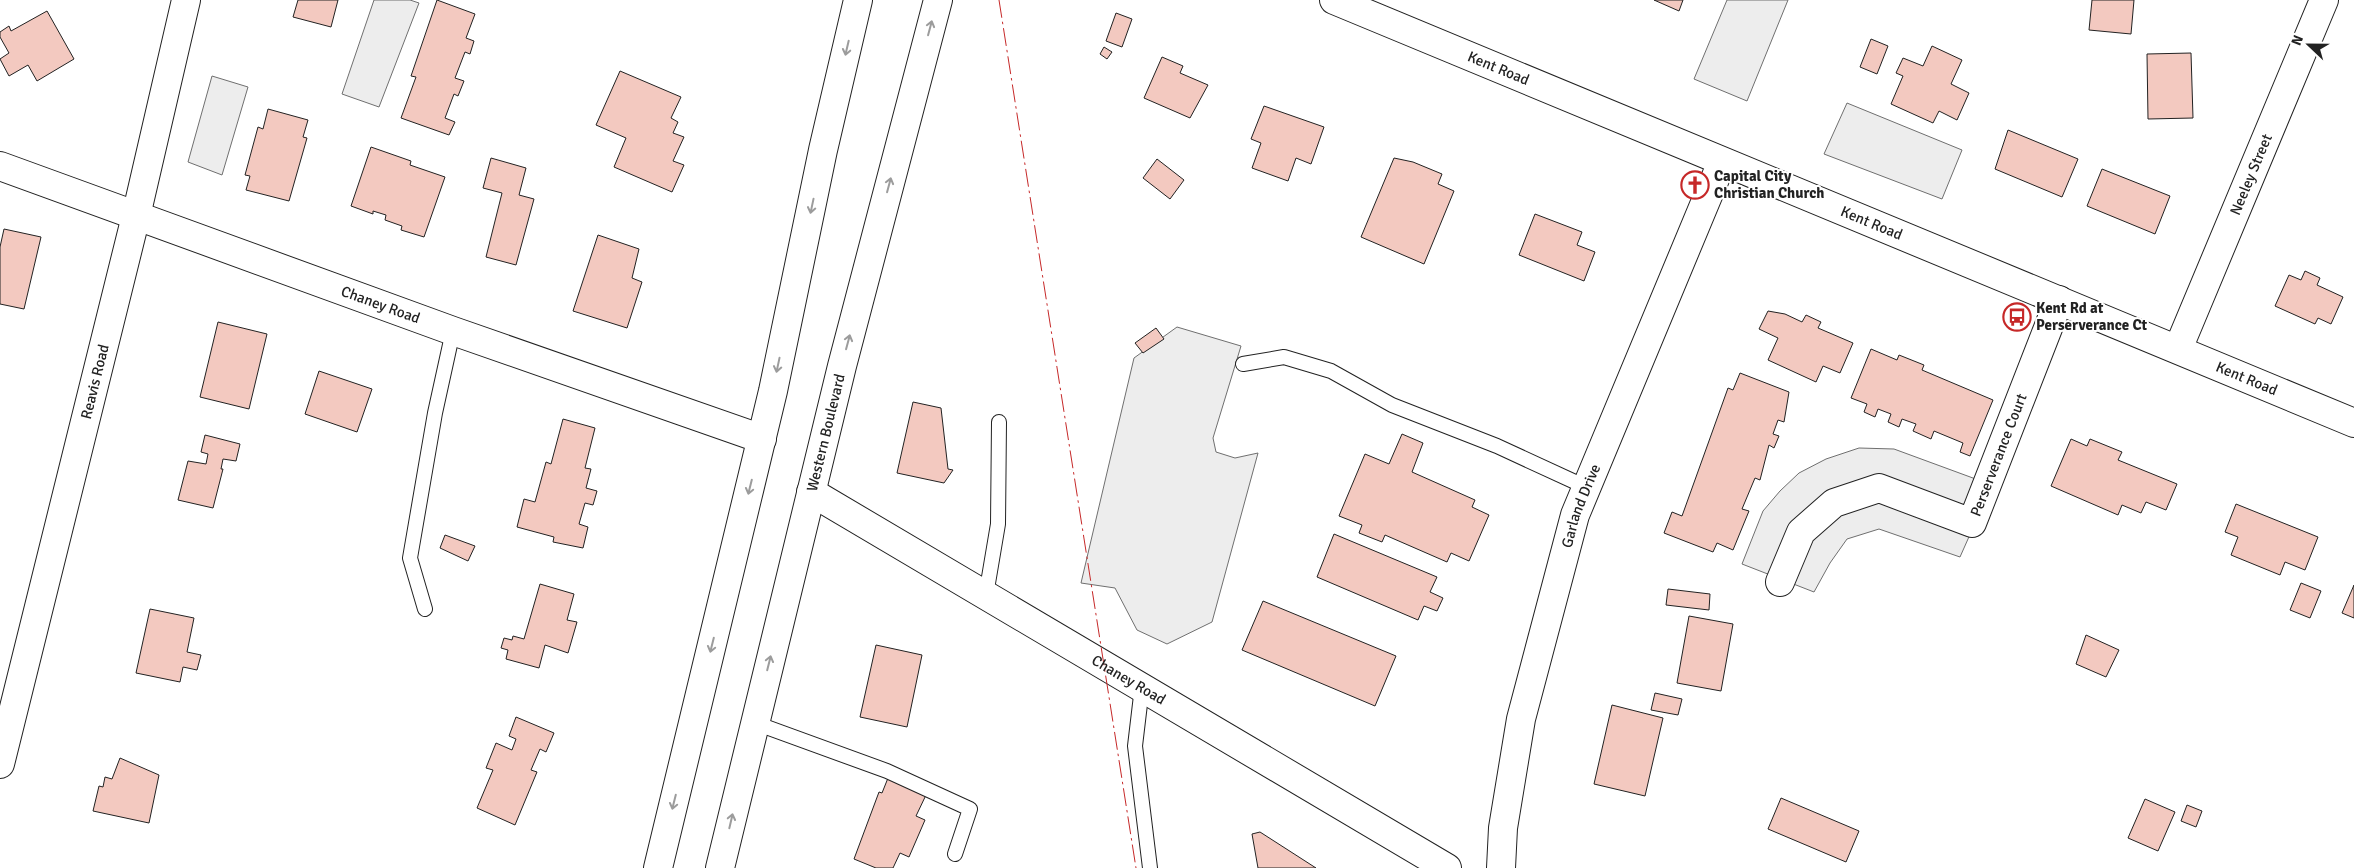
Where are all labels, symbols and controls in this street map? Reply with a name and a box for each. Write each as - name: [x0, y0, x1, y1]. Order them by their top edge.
- one-way arrow: [926, 20, 935, 36]
- north arrow: [2284, 20, 2334, 70]
- text: N: [2288, 33, 2307, 48]
- one-way arrow: [842, 39, 851, 55]
- street label: Kent Road: [1465, 47, 1532, 89]
- street label: Neeley Street: [2226, 131, 2276, 218]
- place label: Capital City Christian Church: [1714, 167, 1824, 202]
- church icon: Capital City Christian Church: [1680, 170, 1710, 200]
- one-way arrow: [885, 177, 894, 193]
- one-way arrow: [806, 198, 816, 214]
- street label: Kent Road: [1838, 202, 1905, 244]
- street label: Chaney Road: [339, 282, 423, 327]
- place label: Kent Rd at Perserverance Ct: [2036, 299, 2148, 334]
- bus stop icon: Kent Rd at Perserverance Ct: [2002, 302, 2032, 332]
- one-way arrow: [844, 335, 853, 351]
- street label: Reavis Road: [77, 342, 113, 421]
- one-way arrow: [773, 357, 783, 373]
- street label: Kent Road: [2213, 358, 2280, 399]
- street label: Western Boulevard: [803, 372, 849, 493]
- street label: Perserverance Court: [1966, 391, 2031, 519]
- street label: Garland Drive: [1558, 461, 1604, 550]
- one-way arrow: [745, 478, 755, 494]
- one-way arrow: [707, 636, 716, 652]
- street label: Chaney Road: [1088, 651, 1169, 709]
- one-way arrow: [765, 655, 774, 671]
- one-way arrow: [669, 794, 678, 810]
- one-way arrow: [727, 813, 736, 829]

